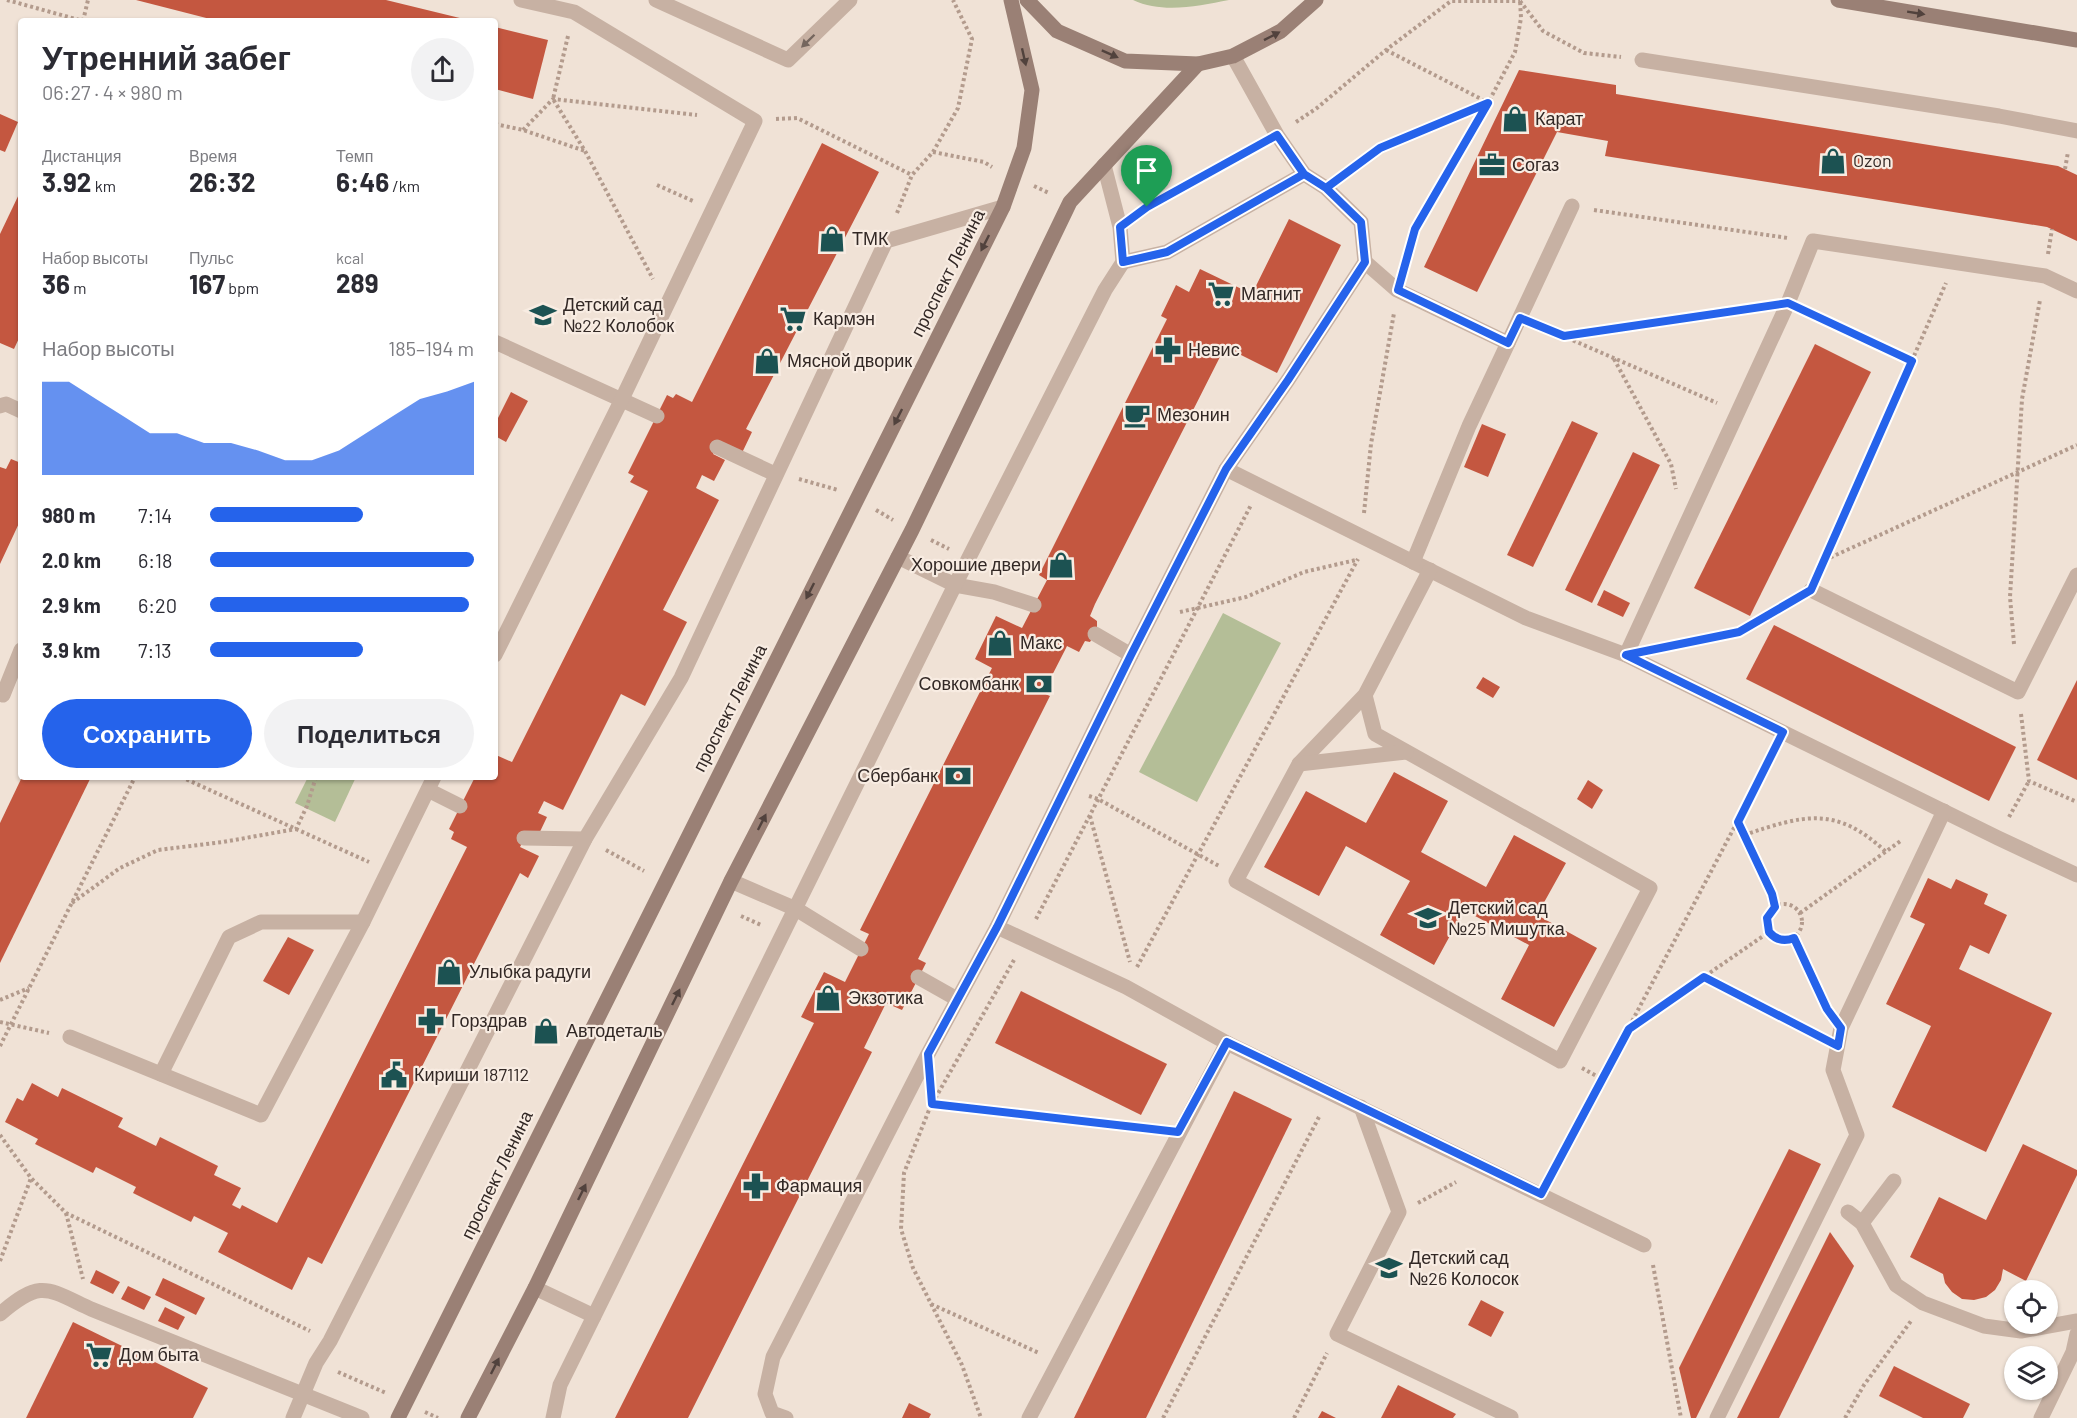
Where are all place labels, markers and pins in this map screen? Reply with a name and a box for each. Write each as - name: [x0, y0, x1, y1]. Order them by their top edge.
- shop icon: Карат: [1500, 104, 1530, 134]
- place label: Карат: [1535, 107, 1583, 129]
- pin: [1121, 145, 1172, 207]
- shop icon: Ozon: [1818, 146, 1848, 176]
- place label: Ozon: [1853, 149, 1892, 171]
- office icon: Согаз: [1477, 150, 1507, 180]
- place label: Согаз: [1512, 153, 1559, 175]
- shop icon: ТМК: [817, 224, 847, 254]
- place label: ТМК: [852, 227, 889, 249]
- supermarket icon: Магнит: [1206, 279, 1236, 309]
- place label: Магнит: [1241, 282, 1301, 304]
- place label: Детский сад №22 Колобок: [563, 293, 674, 336]
- school or university icon: Детский сад №22 Колобок: [528, 300, 558, 330]
- supermarket icon: Кармэн: [778, 304, 808, 334]
- place label: Кармэн: [813, 307, 875, 329]
- pharmacy icon: Невис: [1153, 335, 1183, 365]
- place label: Невис: [1188, 338, 1240, 360]
- shop icon: Мясной дворик: [752, 346, 782, 376]
- place label: Мясной дворик: [787, 349, 912, 371]
- cafe icon: Мезонин: [1122, 400, 1152, 430]
- place label: Мезонин: [1157, 403, 1230, 425]
- shop icon: Хорошие двери: [1046, 550, 1076, 580]
- place label: Хорошие двери: [911, 553, 1041, 575]
- shop icon: Макс: [985, 628, 1015, 658]
- place label: Макс: [1020, 631, 1062, 653]
- bank icon: Совкомбанк: [1024, 669, 1054, 699]
- place label: Совкомбанк: [918, 672, 1019, 694]
- bank icon: Сбербанк: [943, 761, 973, 791]
- place label: Сбербанк: [857, 764, 938, 786]
- place label: Детский сад №25 Мишутка: [1448, 896, 1566, 939]
- school or university icon: Детский сад №25 Мишутка: [1413, 903, 1443, 933]
- shop icon: Улыбка радуги: [434, 957, 464, 987]
- place label: Улыбка радуги: [469, 960, 591, 982]
- shop icon: Экзотика: [813, 983, 843, 1013]
- place label: Экзотика: [848, 986, 924, 1008]
- pharmacy icon: Горздрав: [416, 1006, 446, 1036]
- place label: Горздрав: [451, 1009, 527, 1031]
- shop icon: Автодеталь: [531, 1016, 561, 1046]
- place label: Автодеталь: [566, 1019, 663, 1041]
- public building icon: Кириши 187112: [379, 1060, 409, 1090]
- place label: Кириши 187112: [414, 1063, 529, 1085]
- pharmacy icon: Фармация: [741, 1171, 771, 1201]
- place label: Фармация: [776, 1174, 862, 1196]
- place label: Детский сад №26 Колосок: [1409, 1246, 1519, 1289]
- school or university icon: Детский сад №26 Колосок: [1374, 1253, 1404, 1283]
- supermarket icon: Дом быта: [84, 1340, 114, 1370]
- place label: Дом быта: [119, 1343, 200, 1365]

